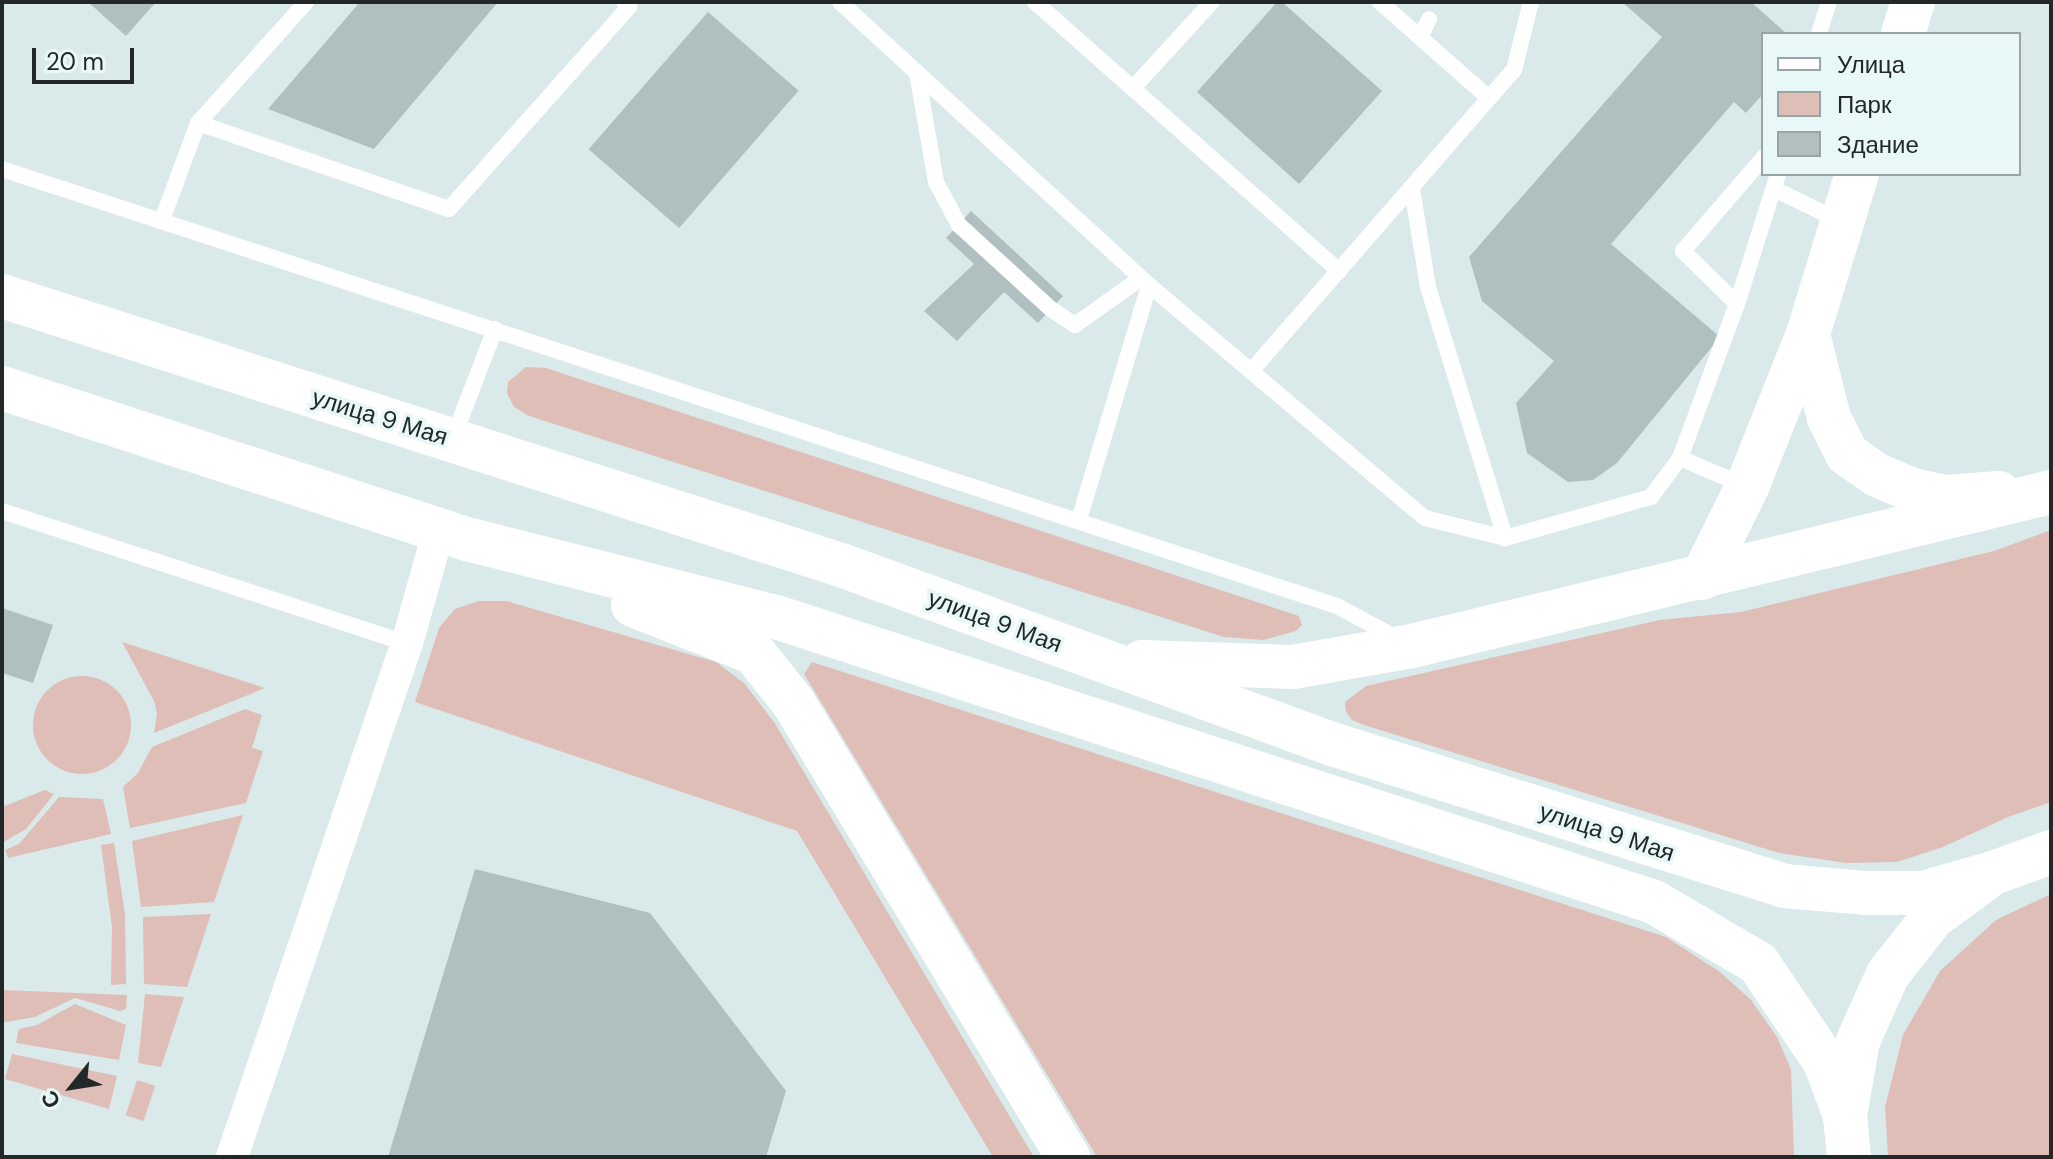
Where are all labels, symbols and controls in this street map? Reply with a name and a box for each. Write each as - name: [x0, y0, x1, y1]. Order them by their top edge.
- scale bar: [36, 32, 138, 82]
- legend: [1761, 32, 2021, 176]
- text: 20 m: [46, 46, 104, 77]
- text: Улица: [1837, 49, 1905, 80]
- text: Парк: [1837, 89, 1891, 120]
- text: Здание: [1837, 129, 1919, 160]
- street label: улица 9 Мая: [309, 383, 451, 451]
- street label: улица 9 Мая: [924, 583, 1066, 659]
- street label: улица 9 Мая: [1536, 797, 1678, 867]
- north arrow: [32, 1047, 112, 1127]
- text: С: [34, 1085, 67, 1113]

